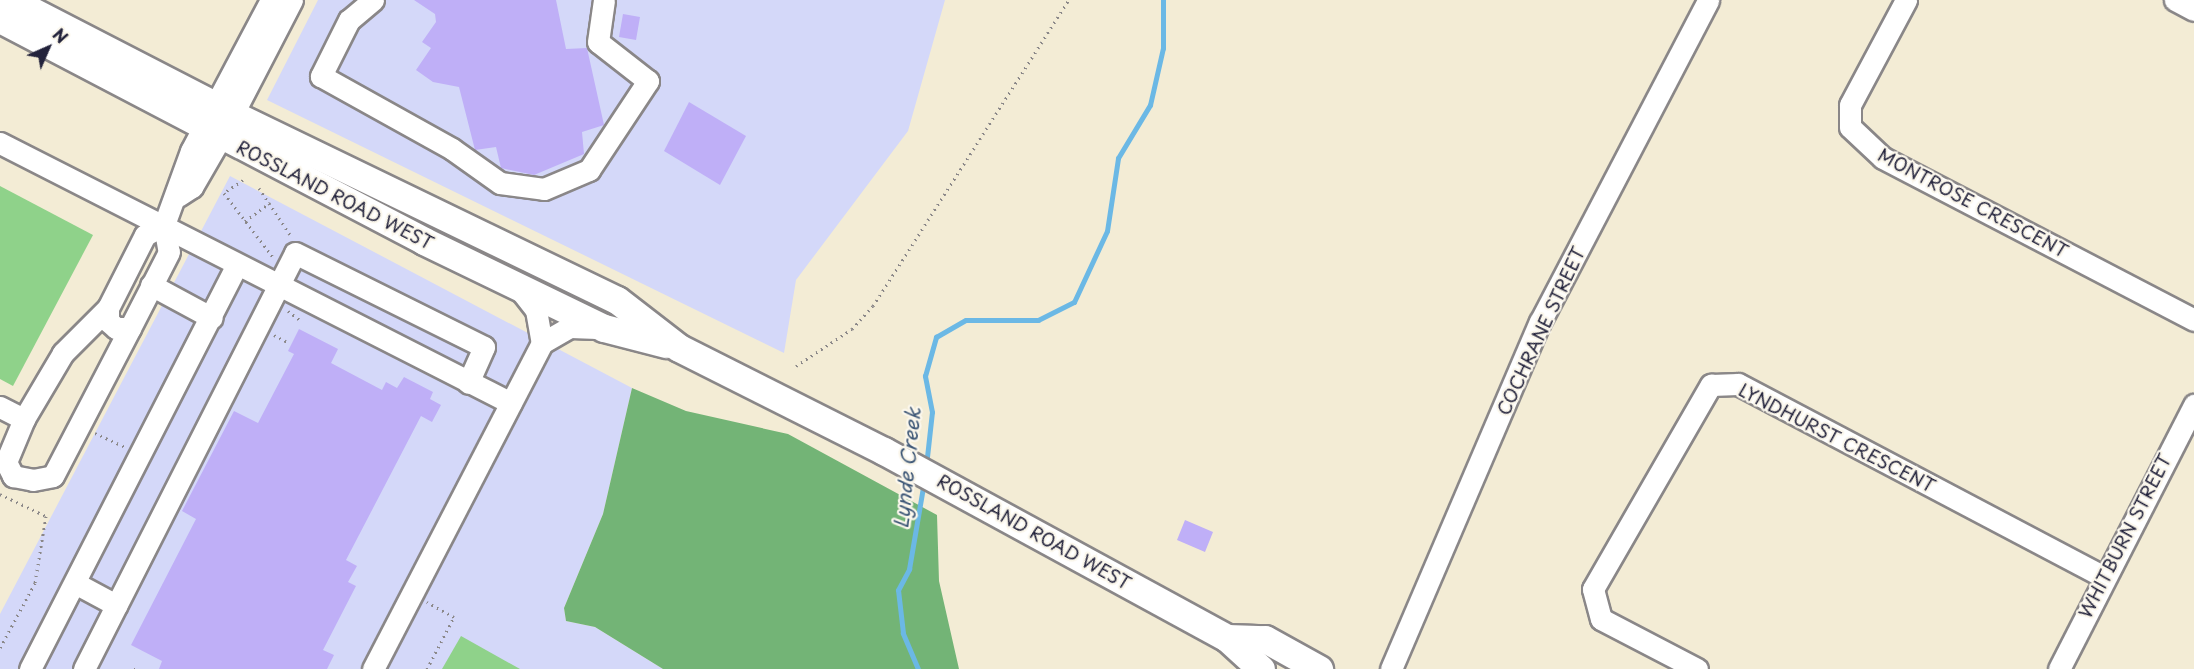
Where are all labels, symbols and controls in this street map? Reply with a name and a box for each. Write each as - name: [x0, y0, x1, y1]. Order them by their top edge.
- north arrow: [18, 18, 78, 78]
- text: N: [48, 22, 74, 48]
- street label: ROSSLAND ROAD WEST: [233, 136, 437, 254]
- street label: MONTROSE CRESCENT: [1875, 144, 2071, 262]
- street label: COCHRANE STREET: [1492, 243, 1590, 419]
- street label: LYNDHURST CRESCENT: [1736, 379, 1938, 497]
- water label: Lynde Creek: [889, 406, 925, 530]
- street label: WHITBURN STREET: [2074, 450, 2176, 622]
- street label: ROSSLAND ROAD WEST: [933, 469, 1135, 595]

